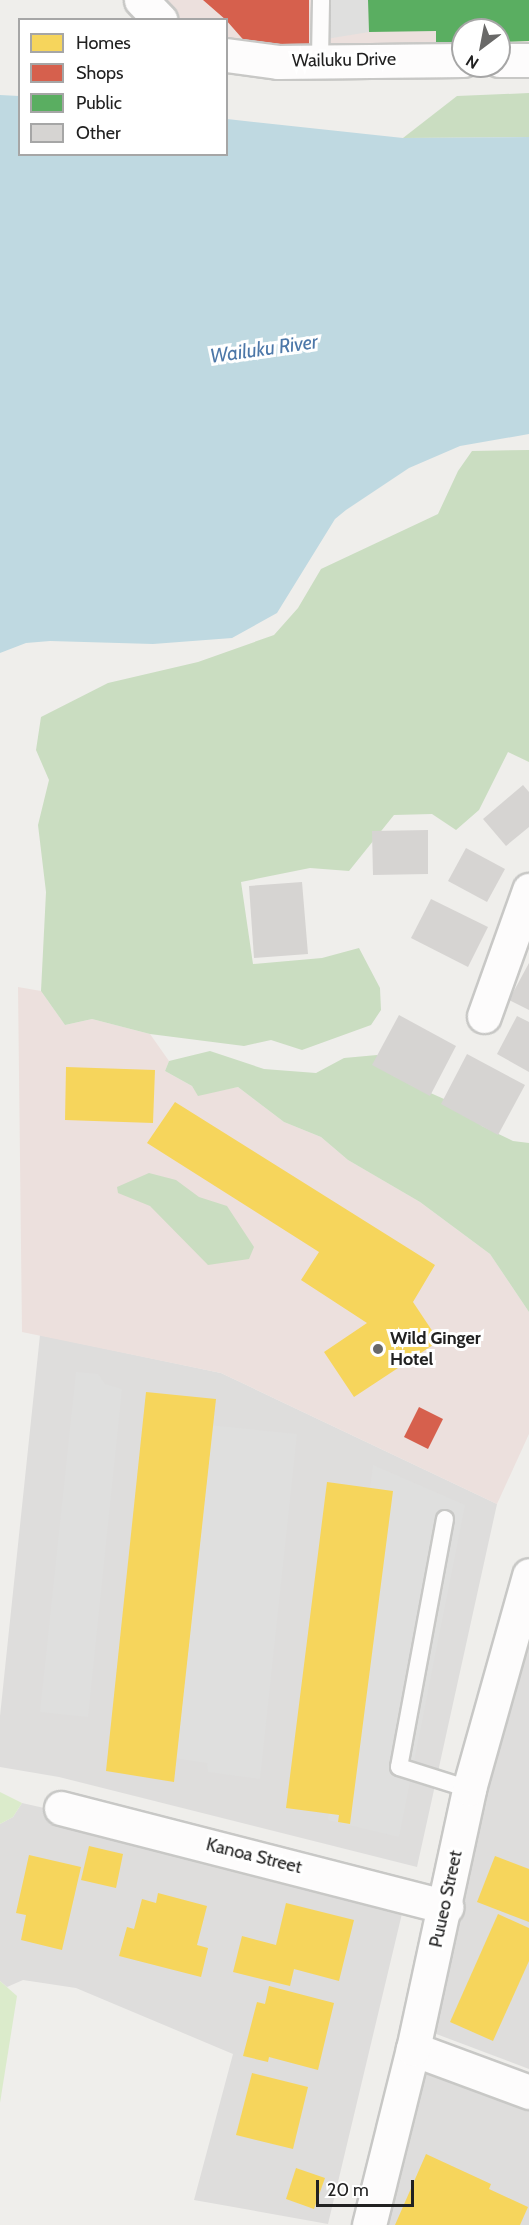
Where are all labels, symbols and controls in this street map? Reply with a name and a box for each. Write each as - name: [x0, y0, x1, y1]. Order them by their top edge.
- legend: [18, 18, 228, 156]
- north arrow: [451, 18, 511, 78]
- text: Homes: [76, 32, 131, 54]
- street label: Wailuku Drive: [292, 48, 396, 72]
- text: N: [462, 51, 482, 73]
- text: Shops: [76, 62, 124, 84]
- text: Public: [76, 92, 122, 114]
- text: Other: [76, 122, 121, 144]
- water label: Wailuku River: [209, 330, 319, 368]
- place label: Wild Ginger Hotel: [390, 1328, 481, 1370]
- marker: Wild Ginger Hotel: [371, 1342, 385, 1356]
- street label: Kanoa Street: [204, 1834, 304, 1878]
- street label: Puueo Street: [425, 1849, 467, 1949]
- scale bar: [319, 2168, 416, 2206]
- text: 20 m: [327, 2179, 369, 2201]

